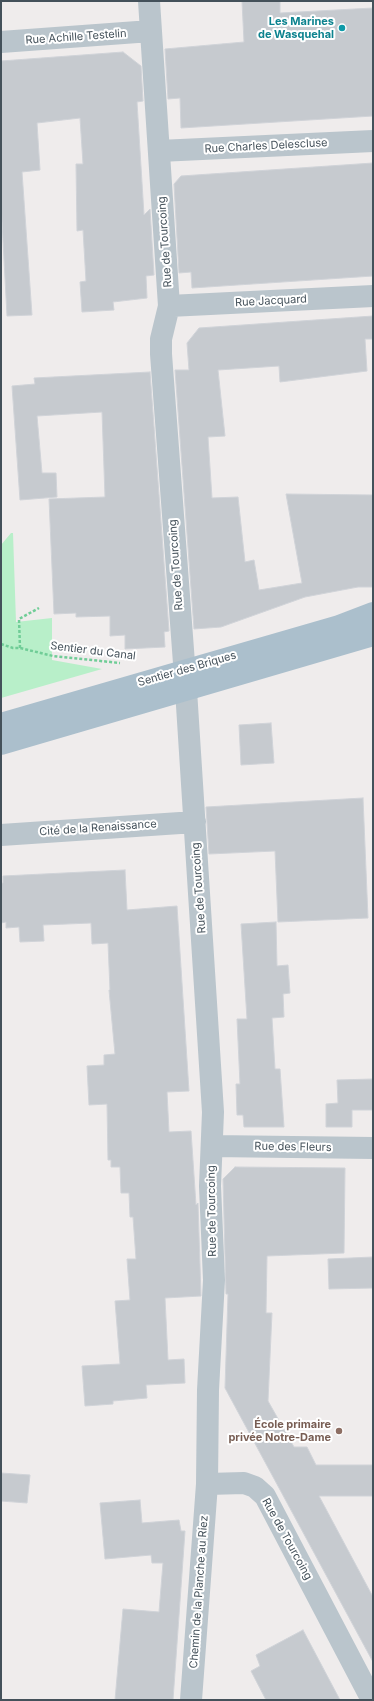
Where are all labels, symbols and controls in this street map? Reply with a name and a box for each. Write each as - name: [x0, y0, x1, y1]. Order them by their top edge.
- place label: Les Marines de Wasquehal: [258, 15, 334, 41]
- marker: Les Marines de Wasquehal: [337, 23, 347, 33]
- street label: Rue Achille Testelin: [25, 27, 127, 47]
- street label: Rue Charles Delescluse: [204, 136, 328, 156]
- street label: Rue de Tourcoing: [155, 196, 175, 288]
- street label: Rue Jacquard: [235, 293, 307, 309]
- street label: Rue de Tourcoing: [166, 519, 186, 611]
- street label: Sentier du Canal: [50, 639, 136, 663]
- street label: Sentier des Briques: [136, 649, 238, 689]
- street label: Cité de la Renaissance: [39, 817, 157, 839]
- street label: Rue de Tourcoing: [189, 842, 209, 934]
- street label: Rue des Fleurs: [254, 1140, 332, 1154]
- street label: Rue de Tourcoing: [205, 1165, 219, 1257]
- place label: École primaire privée Notre-Dame: [228, 1418, 331, 1444]
- marker: École primaire privée Notre-Dame: [334, 1426, 344, 1436]
- street label: Rue de Tourcoing: [259, 1496, 315, 1582]
- street label: Chemin de la Planche au Riez: [187, 1515, 211, 1669]

